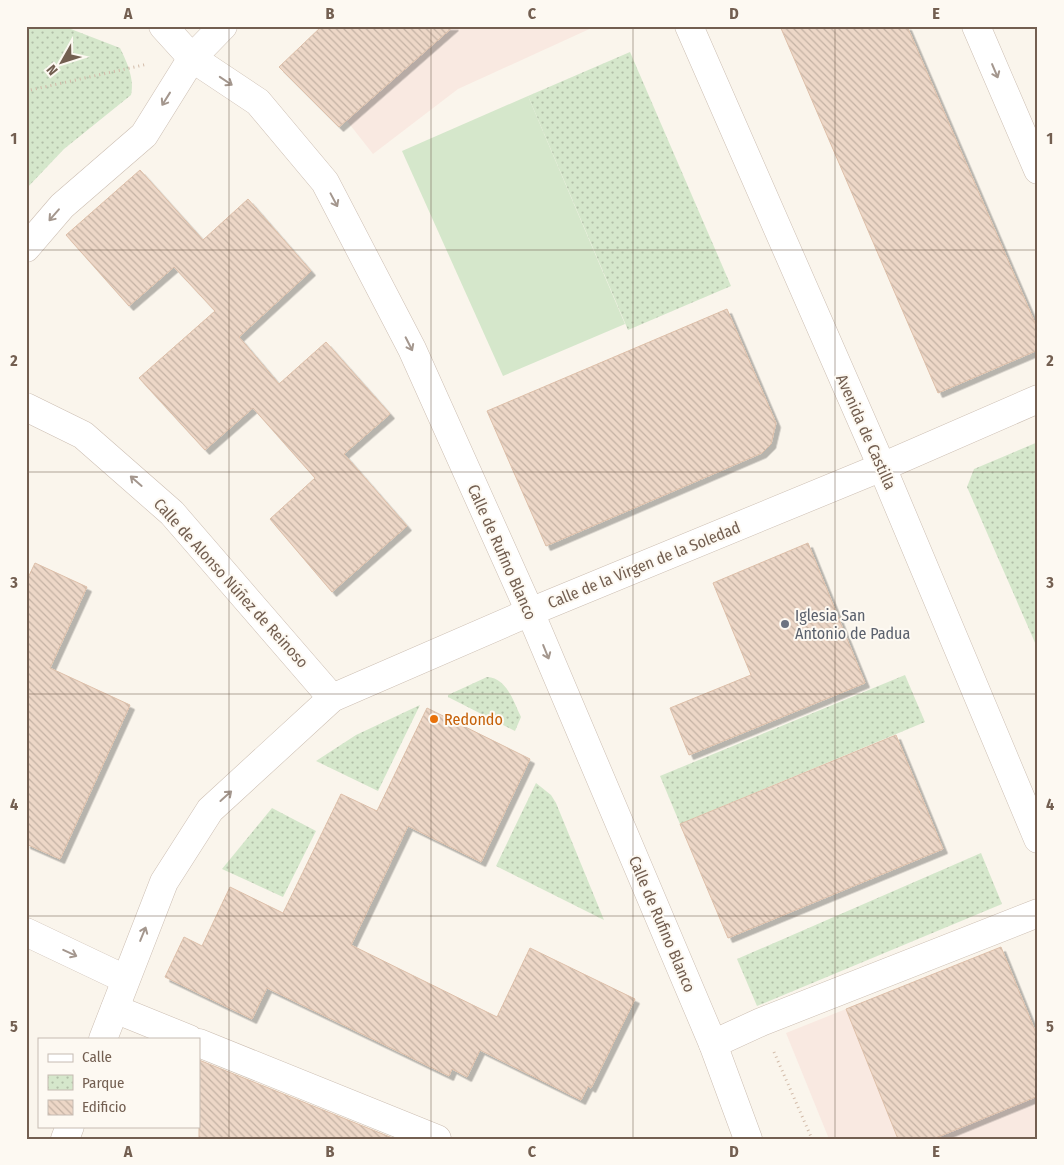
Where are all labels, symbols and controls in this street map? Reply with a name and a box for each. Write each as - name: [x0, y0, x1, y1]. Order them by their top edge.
- text: A: [123, 4, 133, 23]
- text: B: [326, 4, 335, 23]
- text: C: [528, 4, 537, 23]
- text: D: [729, 4, 739, 23]
- text: E: [932, 4, 940, 23]
- north arrow: [38, 38, 88, 88]
- text: N: [43, 61, 62, 78]
- one-way arrow: [991, 63, 1001, 78]
- one-way arrow: [219, 76, 233, 86]
- one-way arrow: [161, 92, 171, 106]
- text: 1: [11, 129, 17, 148]
- text: 1: [1047, 129, 1053, 148]
- one-way arrow: [329, 192, 339, 207]
- one-way arrow: [49, 209, 60, 222]
- one-way arrow: [405, 336, 414, 351]
- text: 2: [9, 351, 18, 370]
- text: 2: [1045, 351, 1054, 370]
- street label: Avenida de Castilla: [832, 371, 900, 493]
- one-way arrow: [129, 475, 142, 486]
- street label: Calle de Rufino Blanco: [464, 481, 540, 623]
- street label: Calle de Alonso Núñez de Reinoso: [150, 494, 312, 672]
- street label: Calle de la Virgen de la Soledad: [545, 518, 743, 612]
- text: 3: [9, 573, 18, 592]
- text: 3: [1045, 573, 1054, 592]
- place label: Iglesia San Antonio de Padua: [795, 606, 910, 643]
- marker: Iglesia San Antonio de Padua: [779, 618, 791, 630]
- one-way arrow: [542, 644, 552, 659]
- place label: Redondo: [444, 710, 503, 729]
- marker: Redondo: [428, 713, 440, 725]
- one-way arrow: [219, 790, 232, 801]
- text: 4: [10, 795, 18, 814]
- text: 4: [1046, 795, 1054, 814]
- street label: Calle de Rufino Blanco: [625, 853, 699, 995]
- one-way arrow: [139, 927, 148, 942]
- one-way arrow: [62, 949, 77, 959]
- text: 5: [10, 1017, 18, 1036]
- text: 5: [1046, 1017, 1054, 1036]
- legend: [38, 1038, 200, 1128]
- text: Calle: [82, 1048, 112, 1066]
- text: Parque: [82, 1074, 125, 1092]
- text: Edificio: [82, 1098, 127, 1116]
- text: A: [123, 1142, 133, 1161]
- text: B: [326, 1142, 335, 1161]
- text: C: [528, 1142, 537, 1161]
- text: D: [729, 1142, 739, 1161]
- text: E: [932, 1142, 940, 1161]

